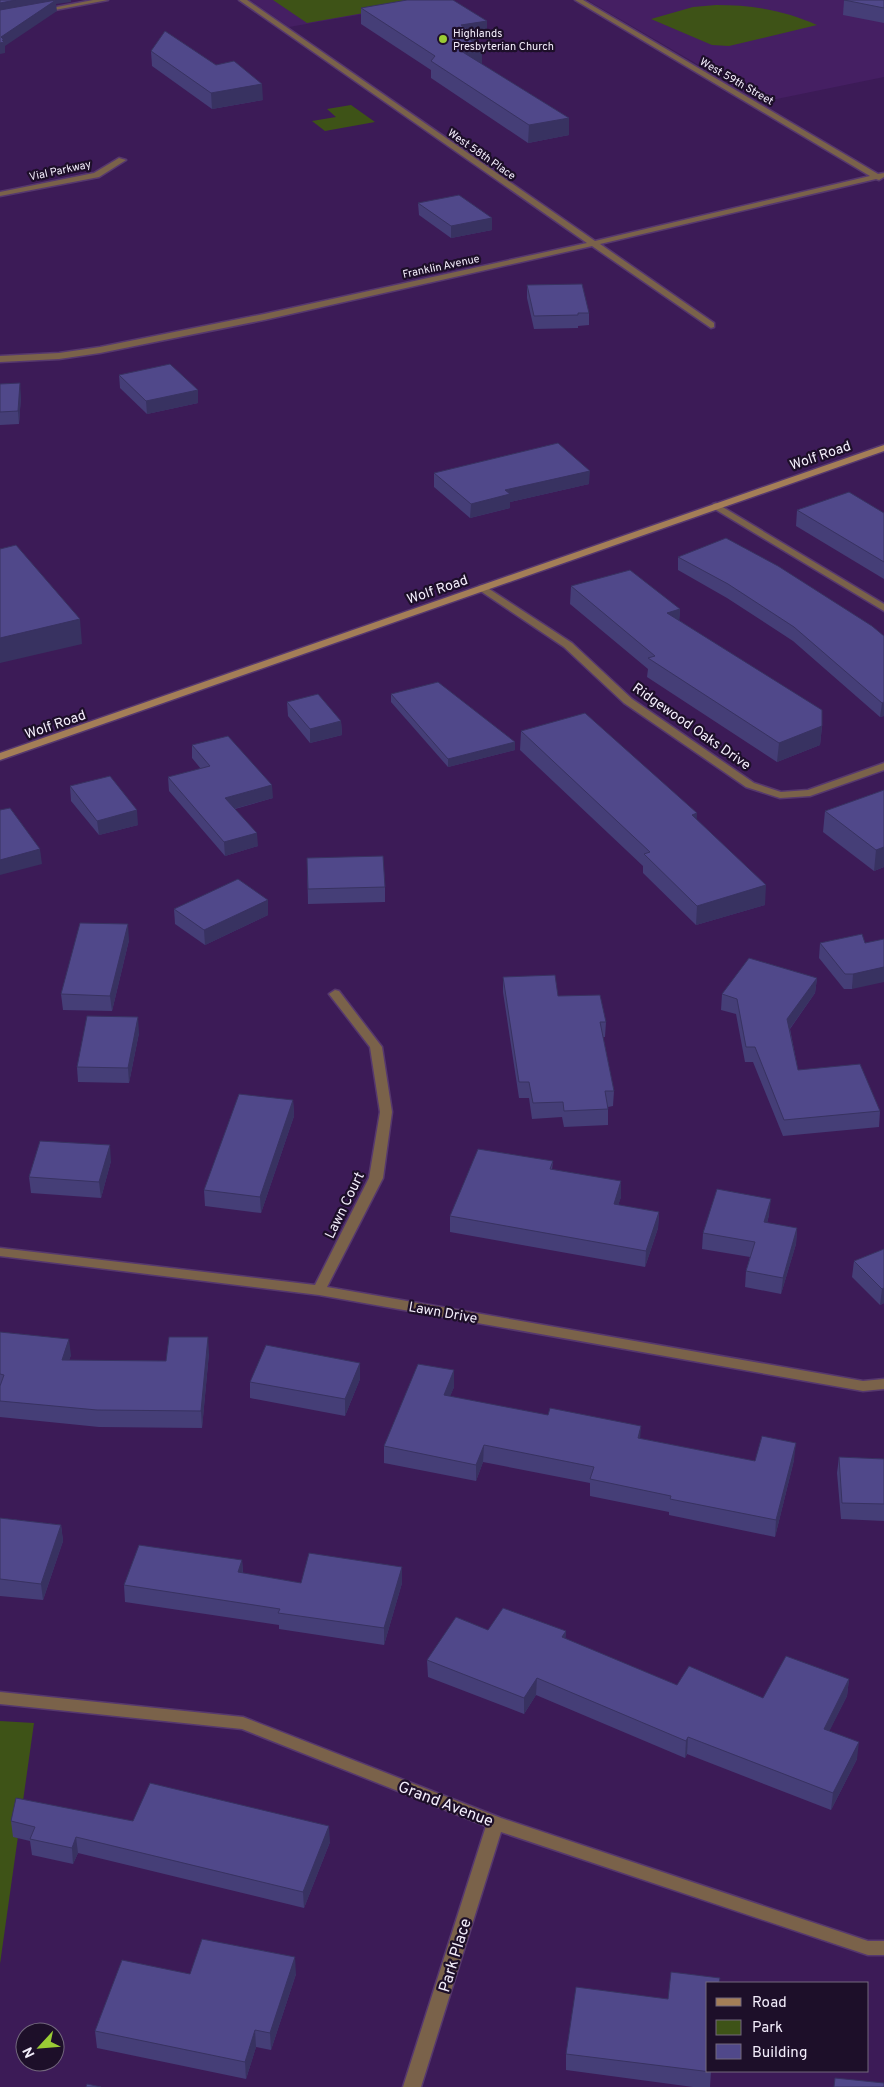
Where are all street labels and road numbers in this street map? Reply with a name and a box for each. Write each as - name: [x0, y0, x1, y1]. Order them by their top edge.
- street label: West 59th Street: [697, 55, 776, 109]
- street label: West 58th Place: [445, 126, 518, 184]
- street label: Vial Parkway: [28, 158, 93, 184]
- street label: Franklin Avenue: [402, 252, 481, 282]
- street label: Wolf Road: [788, 438, 853, 475]
- street label: Wolf Road: [405, 572, 470, 609]
- street label: Ridgewood Oaks Drive: [629, 680, 754, 774]
- street label: Wolf Road: [23, 707, 88, 744]
- street label: Lawn Court: [322, 1170, 369, 1242]
- street label: Lawn Drive: [407, 1299, 478, 1328]
- street label: Grand Avenue: [395, 1778, 496, 1832]
- street label: Park Place: [435, 1916, 477, 1995]

